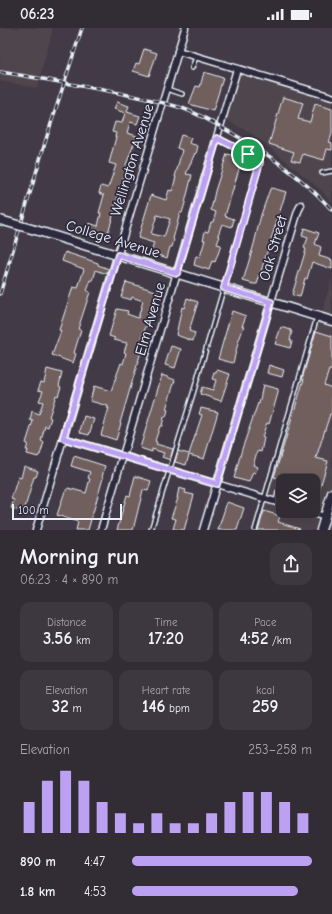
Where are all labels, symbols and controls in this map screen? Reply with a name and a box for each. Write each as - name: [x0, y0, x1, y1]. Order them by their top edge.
- text: 06:23: [20, 5, 54, 23]
- street label: Wellington Avenue: [106, 101, 158, 218]
- pin: [231, 137, 265, 171]
- icon: arrive: [237, 143, 259, 165]
- street label: Oak Street: [255, 213, 291, 283]
- street label: College Avenue: [64, 216, 163, 262]
- street label: Elm Avenue: [131, 280, 169, 358]
- map controls: [276, 474, 320, 518]
- button: layers: [276, 474, 320, 518]
- scale bar: [12, 502, 122, 521]
- text: 100 m: [18, 504, 49, 517]
- button: share: [270, 543, 312, 585]
- text: Morning run: [20, 544, 139, 570]
- text: 06:23 · 4 × 890 m: [20, 572, 118, 587]
- text: Distance: [47, 616, 86, 629]
- text: Time: [155, 616, 177, 629]
- text: Pace: [254, 616, 276, 629]
- text: 3.56: [43, 629, 72, 648]
- text: 17:20: [148, 629, 184, 648]
- text: 4:52: [239, 629, 268, 648]
- text: km: [72, 634, 90, 647]
- text: /km: [268, 634, 291, 647]
- text: Elevation: [46, 684, 88, 697]
- text: Heart rate: [142, 684, 190, 697]
- text: kcal: [256, 684, 275, 697]
- text: 32: [52, 697, 69, 716]
- text: 146: [142, 697, 165, 716]
- text: 259: [252, 697, 279, 716]
- text: m: [69, 702, 81, 715]
- text: bpm: [165, 702, 190, 715]
- text: Elevation: [20, 742, 70, 757]
- text: 253–258 m: [248, 742, 312, 757]
- text: 890 m: [20, 854, 56, 869]
- text: 4:47: [84, 854, 105, 869]
- text: 1.8 km: [20, 884, 55, 899]
- text: 4:53: [84, 884, 106, 899]

